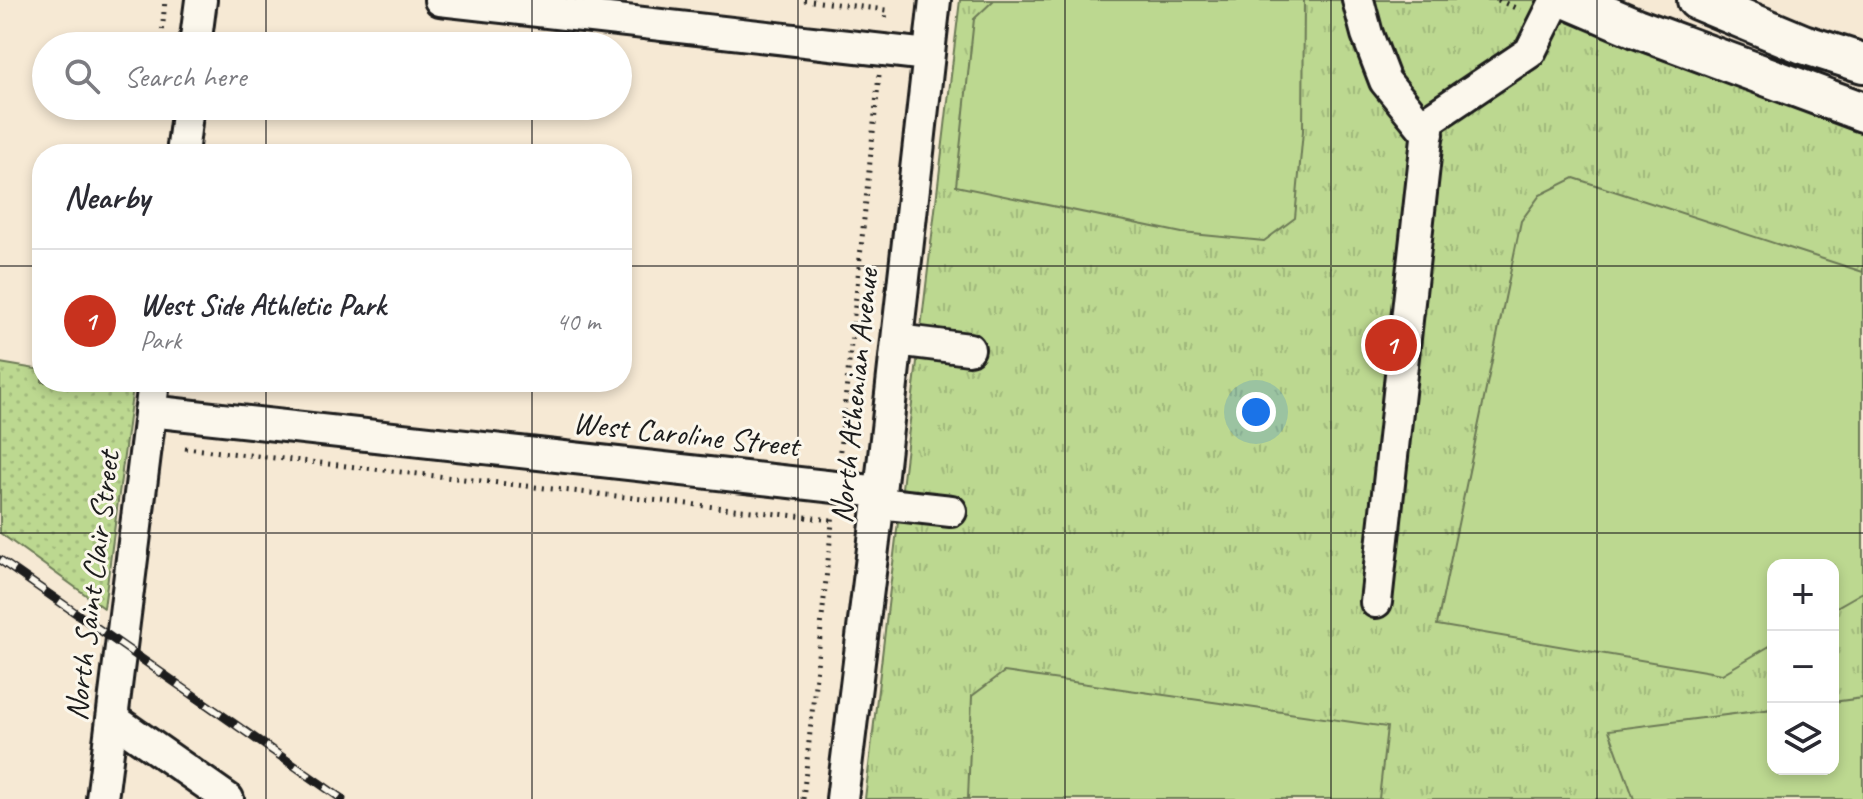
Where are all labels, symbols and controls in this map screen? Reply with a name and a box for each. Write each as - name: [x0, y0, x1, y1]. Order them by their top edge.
- search box: [32, 32, 632, 120]
- icon: search: [60, 54, 104, 98]
- text: Search here: [124, 57, 246, 95]
- text: Nearby: [64, 175, 150, 218]
- street label: North Athenian Avenue: [820, 264, 888, 525]
- text: West Side Athletic Park: [140, 286, 386, 324]
- text: 1: [84, 305, 96, 338]
- text: 40 m: [556, 305, 600, 338]
- pin: 1: [1365, 315, 1417, 375]
- text: Park: [140, 324, 181, 357]
- your location: [1236, 392, 1276, 432]
- street label: West Caroline Street: [571, 402, 804, 467]
- street label: North Saint Clair Street: [55, 446, 129, 723]
- map controls: [1767, 559, 1839, 775]
- button: +: [1767, 559, 1839, 631]
- button: −: [1767, 631, 1839, 703]
- button: layers: [1767, 703, 1839, 775]

